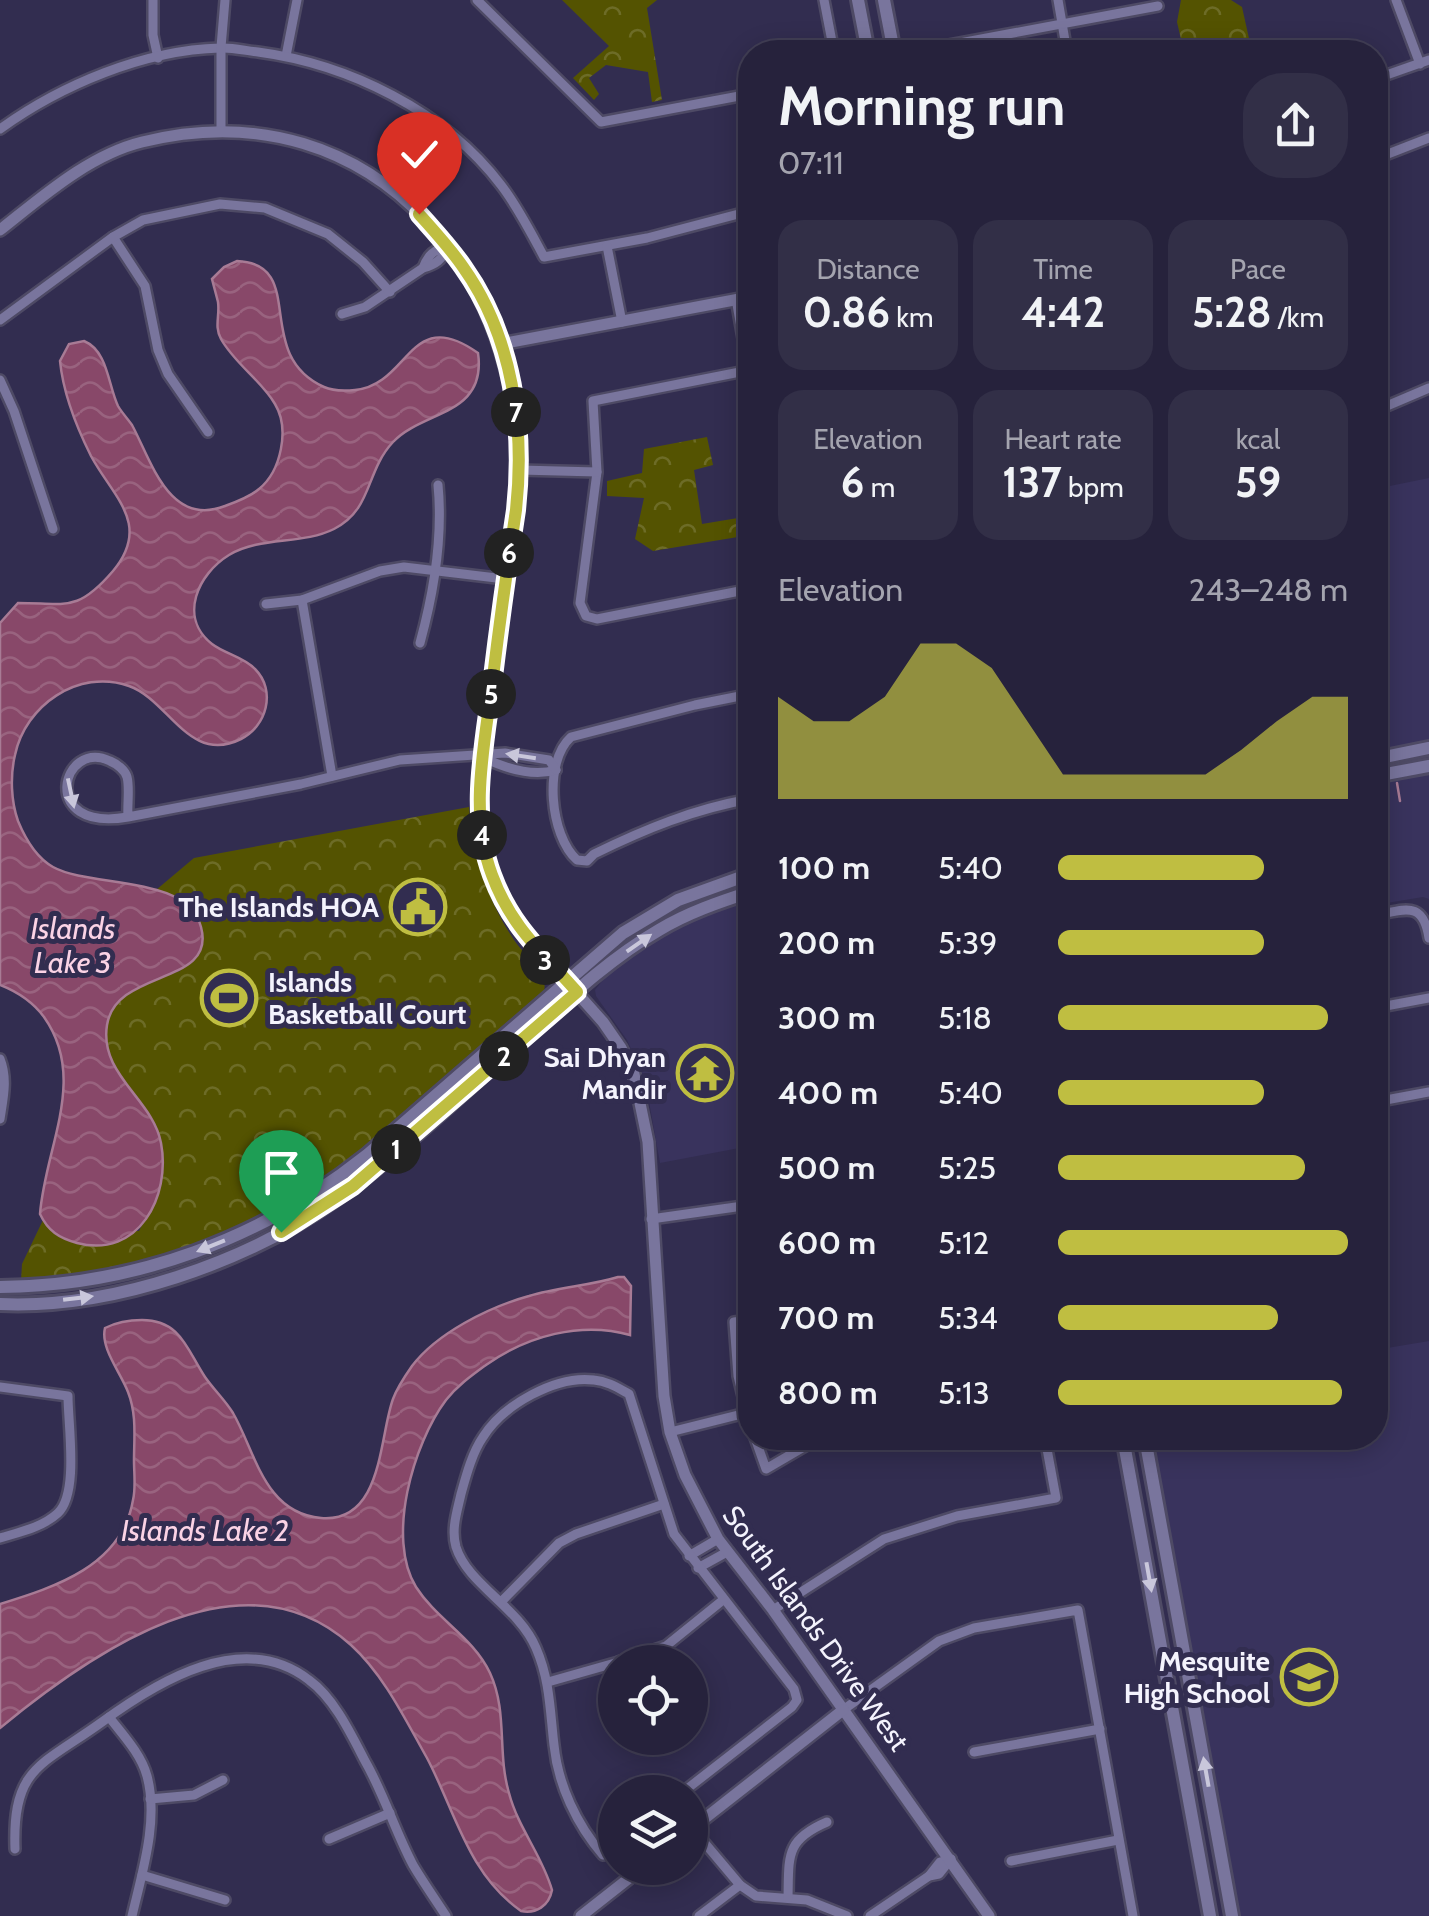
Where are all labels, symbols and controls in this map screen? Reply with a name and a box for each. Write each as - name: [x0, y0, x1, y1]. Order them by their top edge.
- text: Morning run: [778, 72, 1065, 139]
- button: share: [1243, 73, 1348, 178]
- pin: [377, 112, 462, 215]
- icon: check: [392, 127, 447, 182]
- text: 07:11: [778, 143, 844, 182]
- text: Distance: [816, 252, 920, 286]
- text: Time: [1033, 252, 1093, 286]
- text: Pace: [1230, 252, 1286, 286]
- text: 0.86: [803, 286, 890, 338]
- text: 4:42: [1021, 286, 1105, 338]
- text: 5:28: [1192, 286, 1272, 338]
- text: km: [890, 300, 933, 334]
- text: /km: [1272, 300, 1324, 334]
- pin: 7: [491, 387, 541, 437]
- text: 7: [509, 395, 523, 429]
- text: Elevation: [813, 422, 923, 456]
- text: Heart rate: [1004, 422, 1122, 456]
- text: kcal: [1236, 422, 1280, 456]
- text: 6: [841, 456, 864, 508]
- text: 137: [1002, 456, 1062, 508]
- text: 59: [1235, 456, 1281, 508]
- text: m: [864, 470, 895, 504]
- text: bpm: [1062, 470, 1124, 504]
- pin: 6: [484, 528, 534, 578]
- text: 6: [501, 536, 517, 570]
- text: Elevation: [778, 570, 903, 609]
- text: 243–248 m: [1189, 570, 1348, 609]
- pin: 5: [466, 669, 516, 719]
- text: 5: [483, 677, 499, 711]
- one-way arrow: [505, 748, 536, 763]
- one-way arrow: [64, 778, 79, 809]
- pin: 4: [457, 810, 507, 860]
- text: 4: [473, 818, 491, 852]
- text: 100 m: [778, 848, 870, 887]
- text: 5:40: [938, 848, 1003, 887]
- public building icon: The Islands HOA: [388, 877, 448, 937]
- place label: The Islands HOA: [178, 890, 379, 924]
- water label: Islands Lake 3: [31, 910, 115, 981]
- text: 200 m: [778, 923, 875, 962]
- text: 5:39: [938, 923, 997, 962]
- one-way arrow: [626, 934, 653, 953]
- pin: 3: [520, 935, 570, 985]
- text: 3: [537, 943, 553, 977]
- place label: Islands Basketball Court: [268, 965, 466, 1031]
- sports icon: Islands Basketball Court: [199, 968, 259, 1028]
- text: 300 m: [778, 998, 875, 1037]
- text: 5:18: [938, 998, 992, 1037]
- pin: 2: [479, 1031, 529, 1081]
- text: 2: [497, 1039, 511, 1073]
- place label: Sai Dhyan Mandir: [544, 1040, 667, 1106]
- temple icon: Sai Dhyan Mandir: [675, 1043, 735, 1103]
- text: 400 m: [778, 1073, 878, 1112]
- text: 5:40: [938, 1073, 1003, 1112]
- pin: 1: [371, 1124, 421, 1174]
- pin: [239, 1130, 324, 1233]
- text: 1: [391, 1132, 401, 1166]
- icon: arrive: [254, 1145, 309, 1200]
- text: 500 m: [778, 1148, 875, 1187]
- text: 5:25: [938, 1148, 996, 1187]
- text: 600 m: [778, 1223, 876, 1262]
- text: 5:12: [938, 1223, 989, 1262]
- one-way arrow: [195, 1239, 225, 1255]
- one-way arrow: [63, 1290, 95, 1306]
- text: 700 m: [778, 1298, 874, 1337]
- text: 5:34: [938, 1298, 998, 1337]
- text: 800 m: [778, 1373, 878, 1412]
- text: 5:13: [938, 1373, 990, 1412]
- street label: South Islands Drive West: [716, 1499, 916, 1757]
- water label: Islands Lake 2: [121, 1512, 289, 1549]
- one-way arrow: [1141, 1562, 1157, 1593]
- place label: Mesquite High School: [1124, 1644, 1270, 1710]
- map controls: [598, 1645, 708, 1885]
- button: locate: [598, 1645, 708, 1755]
- school or university icon: Mesquite High School: [1279, 1647, 1339, 1707]
- one-way arrow: [1197, 1756, 1213, 1787]
- button: layers: [598, 1775, 708, 1885]

